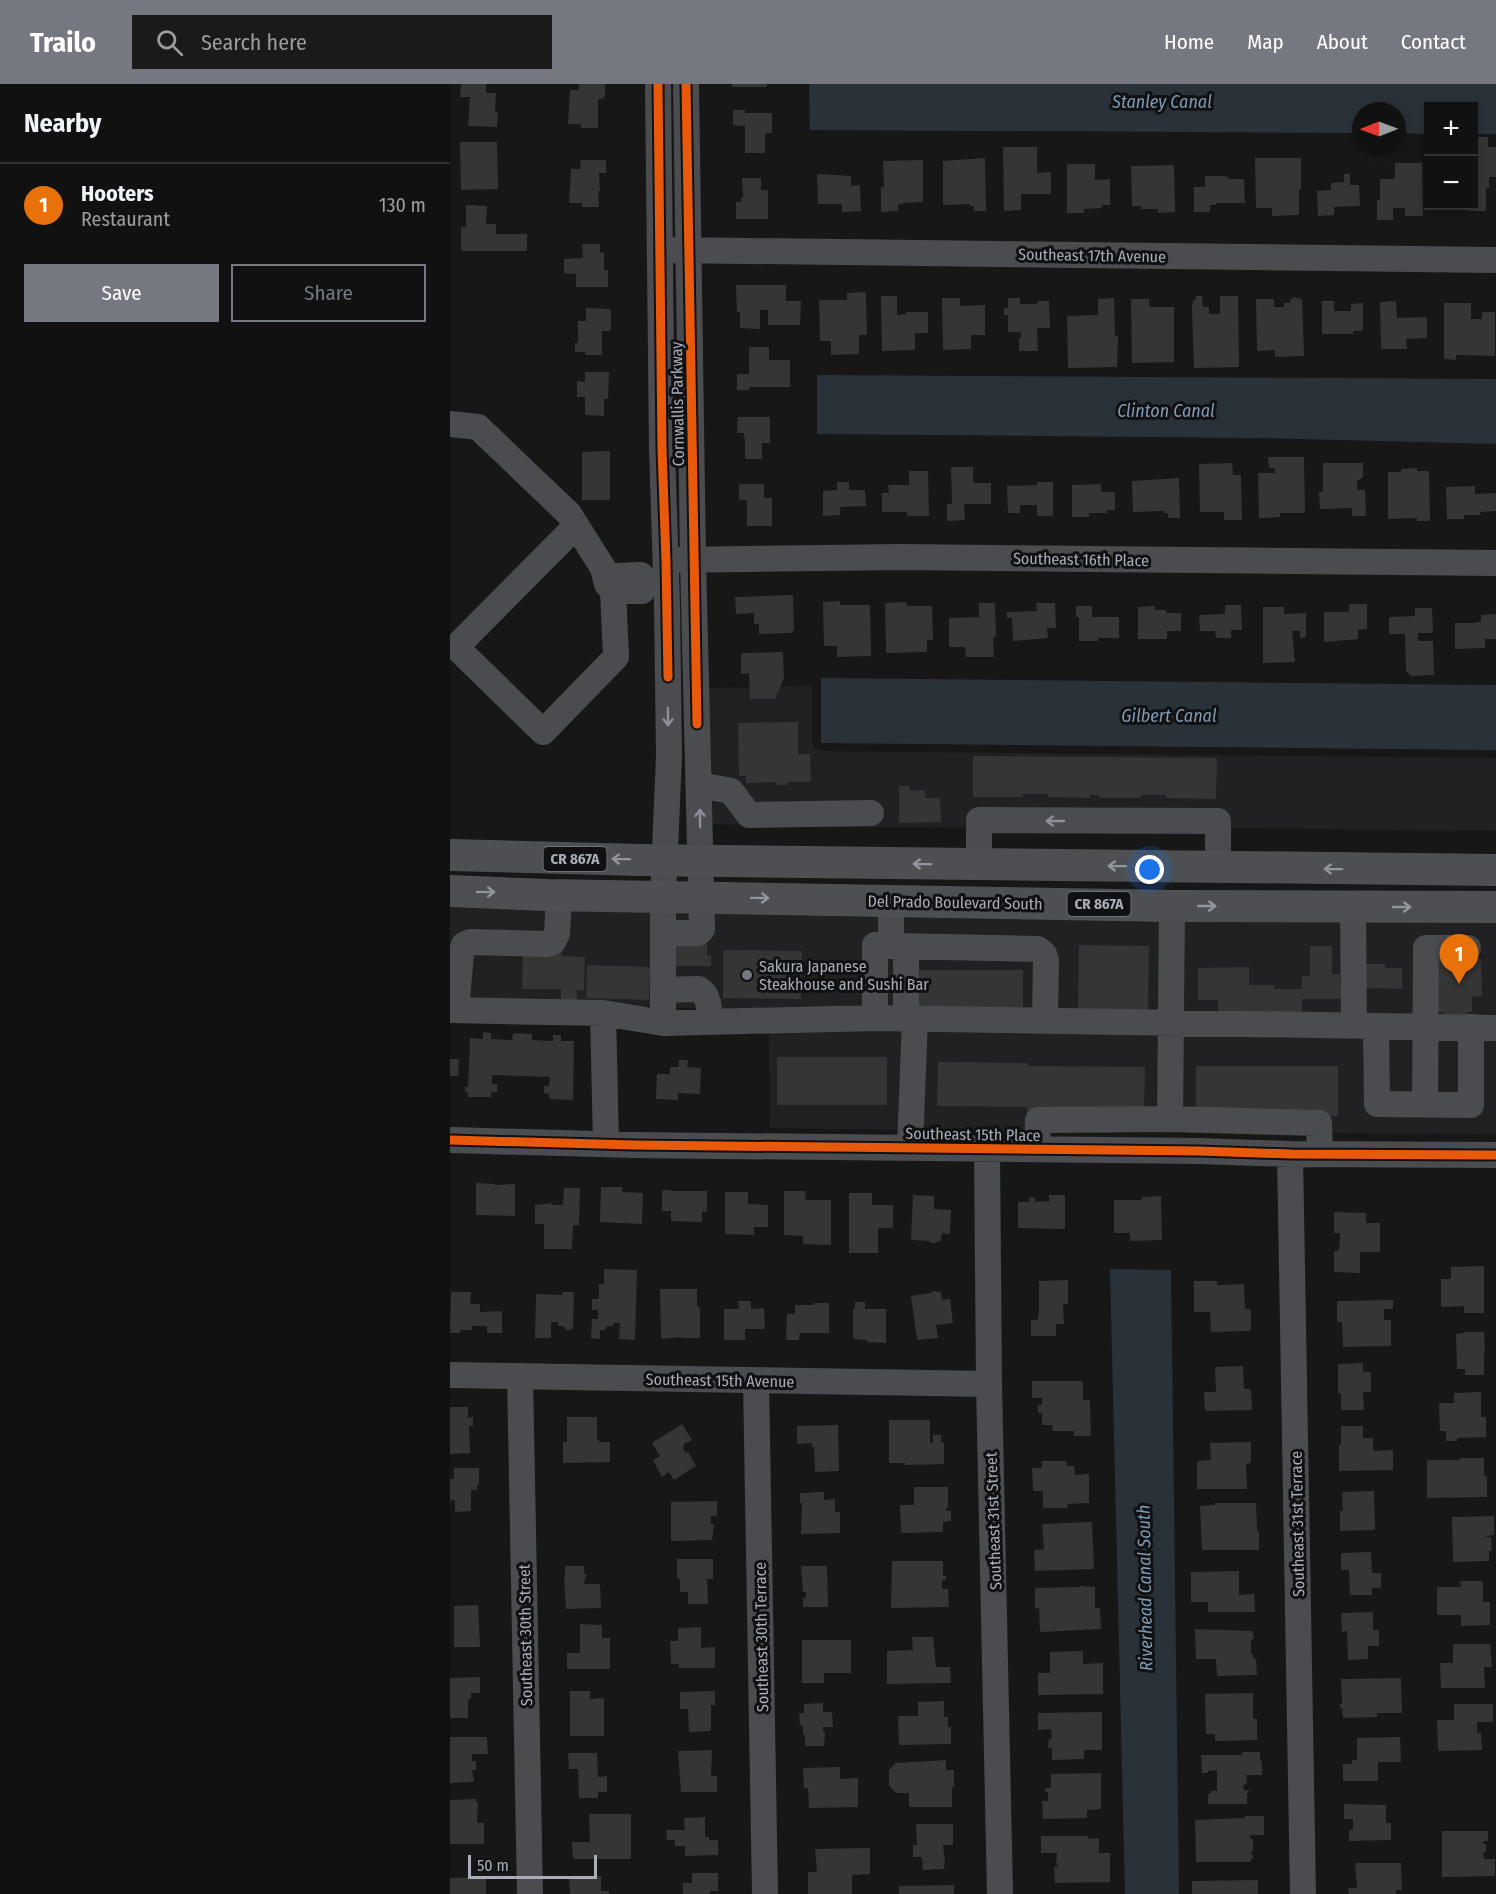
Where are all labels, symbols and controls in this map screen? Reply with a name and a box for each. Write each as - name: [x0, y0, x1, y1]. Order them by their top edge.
- search box: [132, 15, 552, 69]
- text: Trailo: [30, 26, 96, 59]
- icon: search: [153, 26, 186, 59]
- text: Search here: [201, 29, 307, 56]
- text: Home: [1164, 29, 1214, 55]
- text: Map: [1247, 29, 1284, 55]
- text: About: [1317, 29, 1368, 55]
- text: Contact: [1401, 29, 1466, 55]
- water label: Stanley Canal: [1111, 91, 1212, 113]
- north arrow: [1352, 102, 1406, 156]
- map controls: [1424, 102, 1478, 210]
- button: +: [1424, 102, 1478, 156]
- text: Nearby: [24, 108, 101, 139]
- button: −: [1424, 156, 1478, 210]
- text: Hooters: [81, 180, 154, 207]
- text: 1: [39, 193, 48, 217]
- text: 130 m: [379, 193, 426, 217]
- text: Restaurant: [81, 207, 170, 231]
- street label: Southeast 17th Avenue: [1018, 245, 1166, 266]
- button: Save: [24, 264, 219, 322]
- button: Share: [231, 264, 426, 322]
- street label: Cornwallis Parkway: [667, 341, 688, 466]
- water label: Clinton Canal: [1117, 400, 1215, 422]
- street label: Southeast 16th Place: [1013, 549, 1149, 570]
- water label: Gilbert Canal: [1121, 705, 1217, 727]
- one-way arrow: [663, 706, 674, 726]
- one-way arrow: [694, 809, 706, 829]
- one-way arrow: [1045, 815, 1065, 827]
- road number: CR 867A: [544, 847, 606, 871]
- one-way arrow: [612, 854, 632, 865]
- your location: [1135, 855, 1164, 884]
- one-way arrow: [912, 858, 932, 870]
- one-way arrow: [1107, 860, 1127, 872]
- one-way arrow: [1323, 863, 1343, 874]
- one-way arrow: [476, 886, 496, 898]
- street label: Del Prado Boulevard South: [867, 891, 1043, 914]
- road number: CR 867A: [1068, 892, 1130, 916]
- one-way arrow: [749, 893, 769, 904]
- one-way arrow: [1196, 900, 1216, 912]
- one-way arrow: [1391, 901, 1411, 912]
- pin: 1: [1440, 934, 1478, 984]
- place label: Sakura Japanese Steakhouse and Sushi Bar: [759, 957, 929, 994]
- marker: Sakura Japanese Steakhouse and Sushi Bar: [740, 968, 754, 982]
- street label: Southeast 15th Place: [905, 1124, 1041, 1145]
- street label: Southeast 15th Avenue: [645, 1370, 795, 1391]
- street label: Southeast 31st Street: [982, 1451, 1005, 1590]
- street label: Southeast 31st Terrace: [1287, 1451, 1308, 1597]
- water label: Riverhead Canal South: [1133, 1505, 1157, 1671]
- street label: Southeast 30th Terrace: [751, 1562, 772, 1712]
- street label: Southeast 30th Street: [515, 1563, 536, 1706]
- scale bar: [468, 1852, 597, 1880]
- text: 50 m: [477, 1856, 509, 1875]

